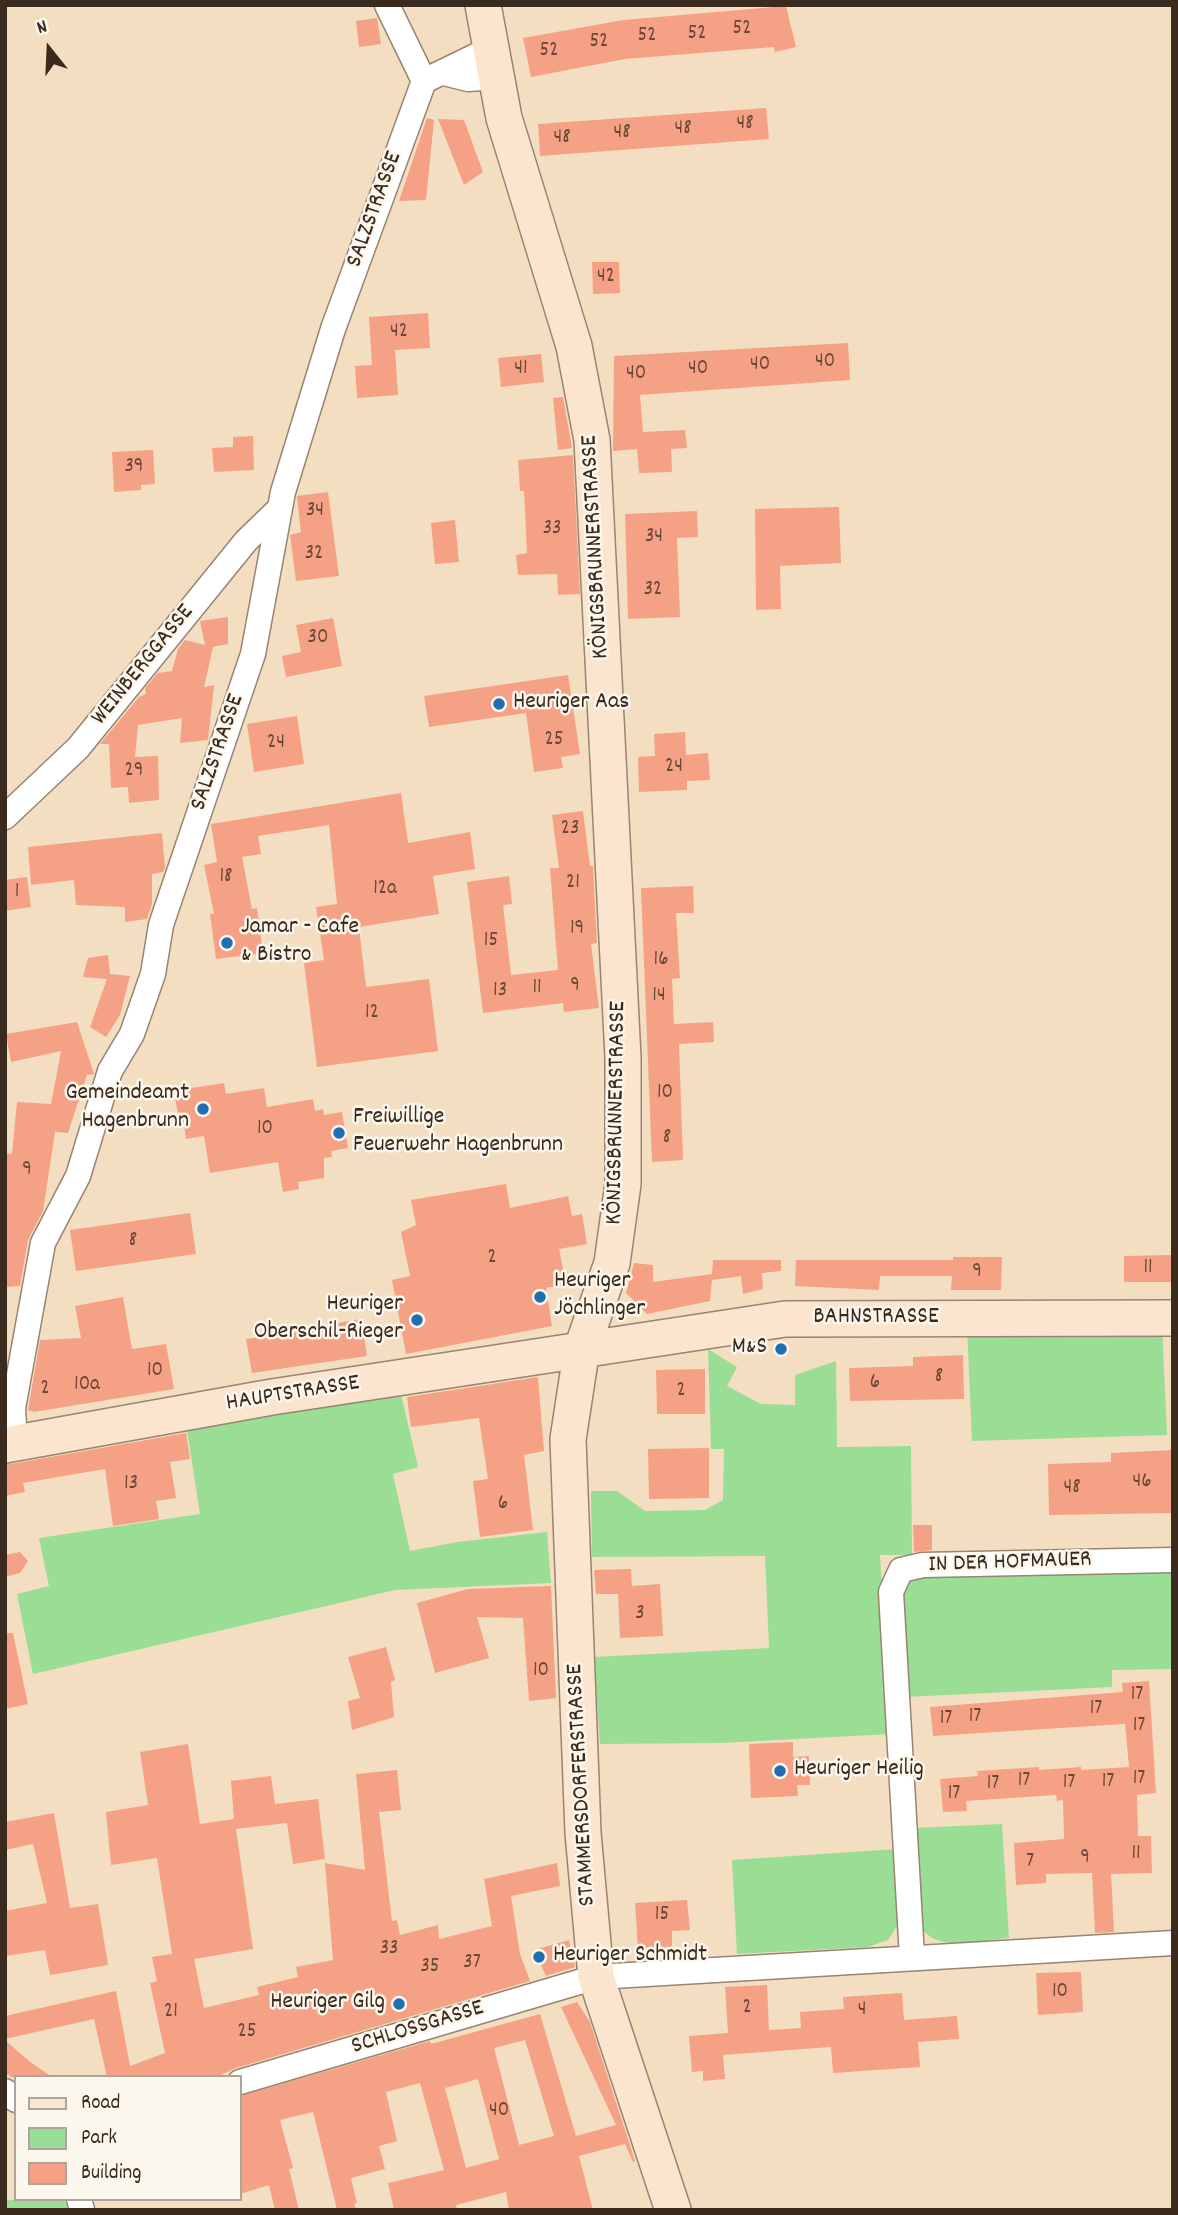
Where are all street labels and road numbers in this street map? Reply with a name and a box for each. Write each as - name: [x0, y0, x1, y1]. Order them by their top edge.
- street label: SALZSTRASSE: [342, 148, 410, 272]
- street label: KÖNIGSBRUNNERSTRASSE: [577, 434, 617, 660]
- street label: WEINBERGGASSE: [86, 600, 202, 732]
- street label: SALZSTRASSE: [186, 691, 252, 815]
- street label: KÖNIGSBRUNNERSTRASSE: [602, 1001, 634, 1225]
- street label: BAHNSTRASSE: [813, 1305, 939, 1333]
- street label: HAUPTSTRASSE: [224, 1370, 362, 1420]
- street label: IN DER HOFMAUER: [928, 1547, 1092, 1581]
- street label: STAMMERSDORFERSTRASSE: [562, 1663, 604, 1907]
- street label: SCHLOSSGASSE: [348, 1995, 488, 2063]

